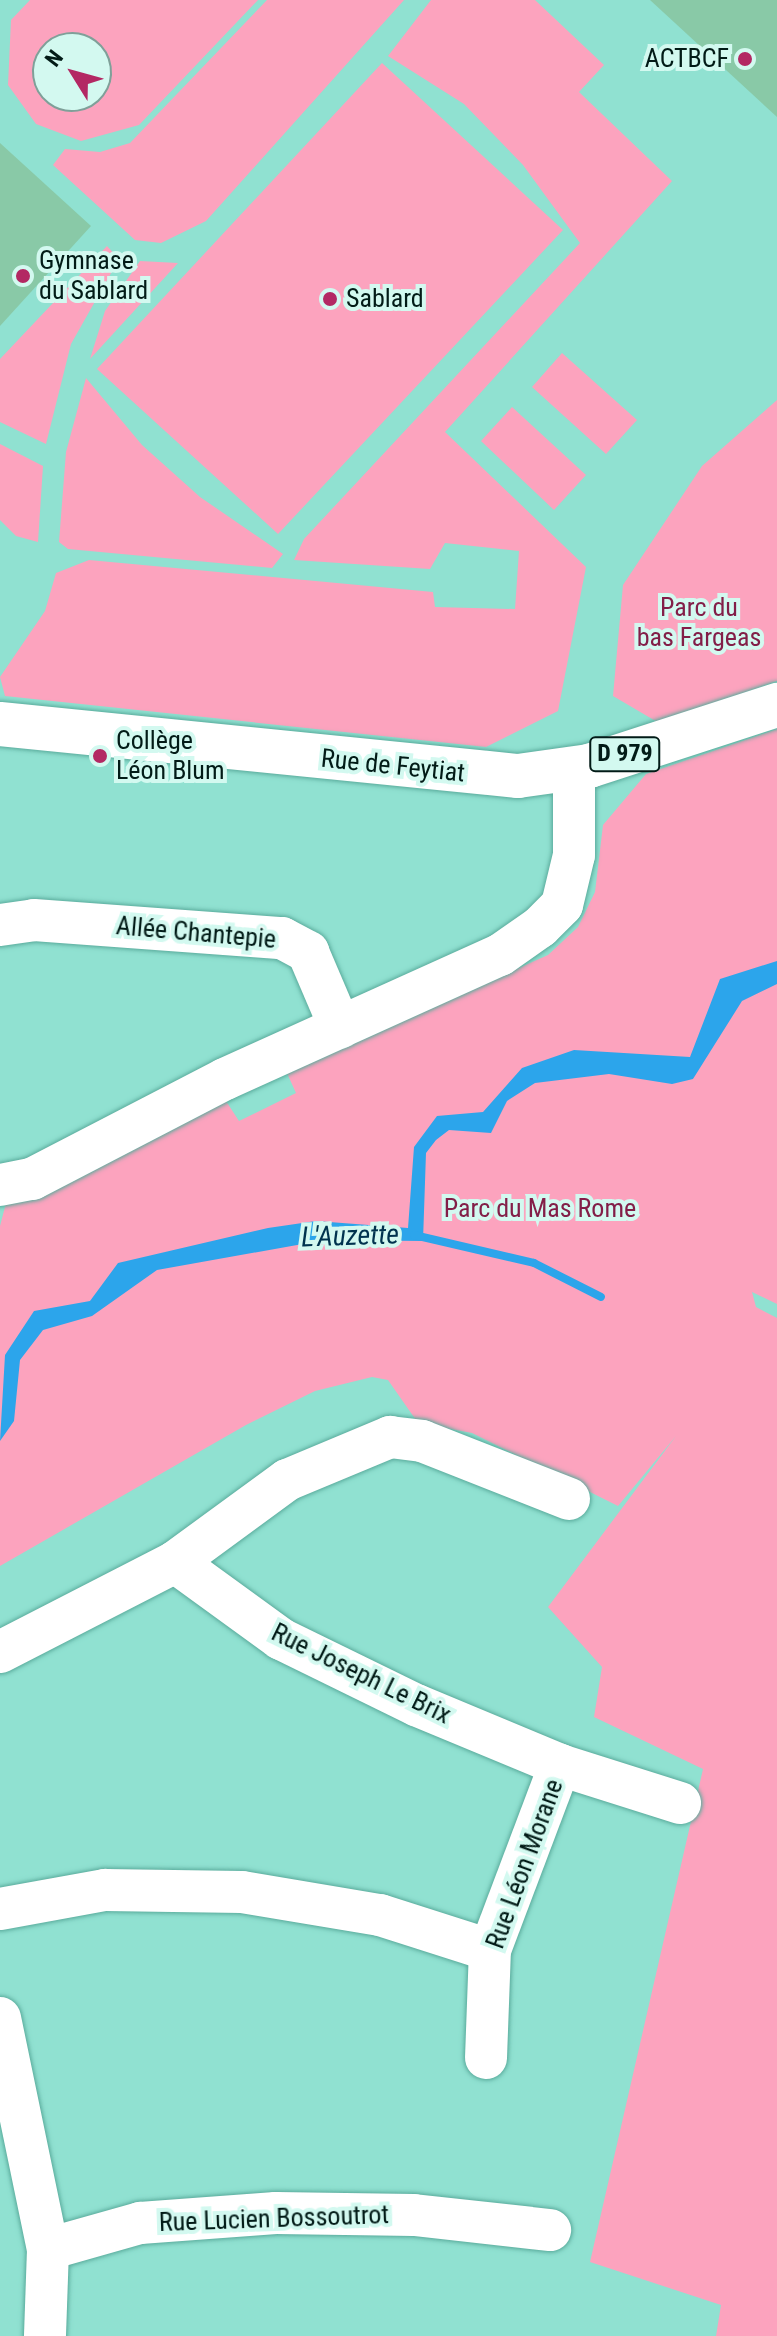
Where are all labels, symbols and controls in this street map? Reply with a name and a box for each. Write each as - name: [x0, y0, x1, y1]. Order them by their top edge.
- north arrow: [32, 32, 112, 112]
- place label: ACTBCF: [645, 43, 729, 75]
- text: N: [40, 46, 68, 71]
- marker: ACTBCF: [736, 50, 754, 68]
- place label: Gymnase du Sablard: [39, 245, 148, 306]
- marker: Gymnase du Sablard: [14, 267, 32, 285]
- place label: Sablard: [346, 283, 424, 315]
- marker: Sablard: [321, 290, 339, 308]
- park label: Parc du bas Fargeas: [637, 592, 761, 654]
- place label: Collège Léon Blum: [116, 725, 224, 786]
- road number: D 979: [589, 734, 661, 774]
- street label: Rue de Feytiat: [320, 743, 466, 789]
- marker: Collège Léon Blum: [91, 747, 109, 765]
- street label: Allée Chantepie: [115, 910, 277, 956]
- park label: Parc du Mas Rome: [444, 1193, 636, 1225]
- water label: L'Auzette: [300, 1218, 400, 1254]
- street label: Rue Joseph Le Brix: [266, 1617, 456, 1731]
- street label: Rue Léon Morane: [480, 1775, 570, 1953]
- street label: Rue Lucien Bossoutrot: [158, 2199, 390, 2239]

